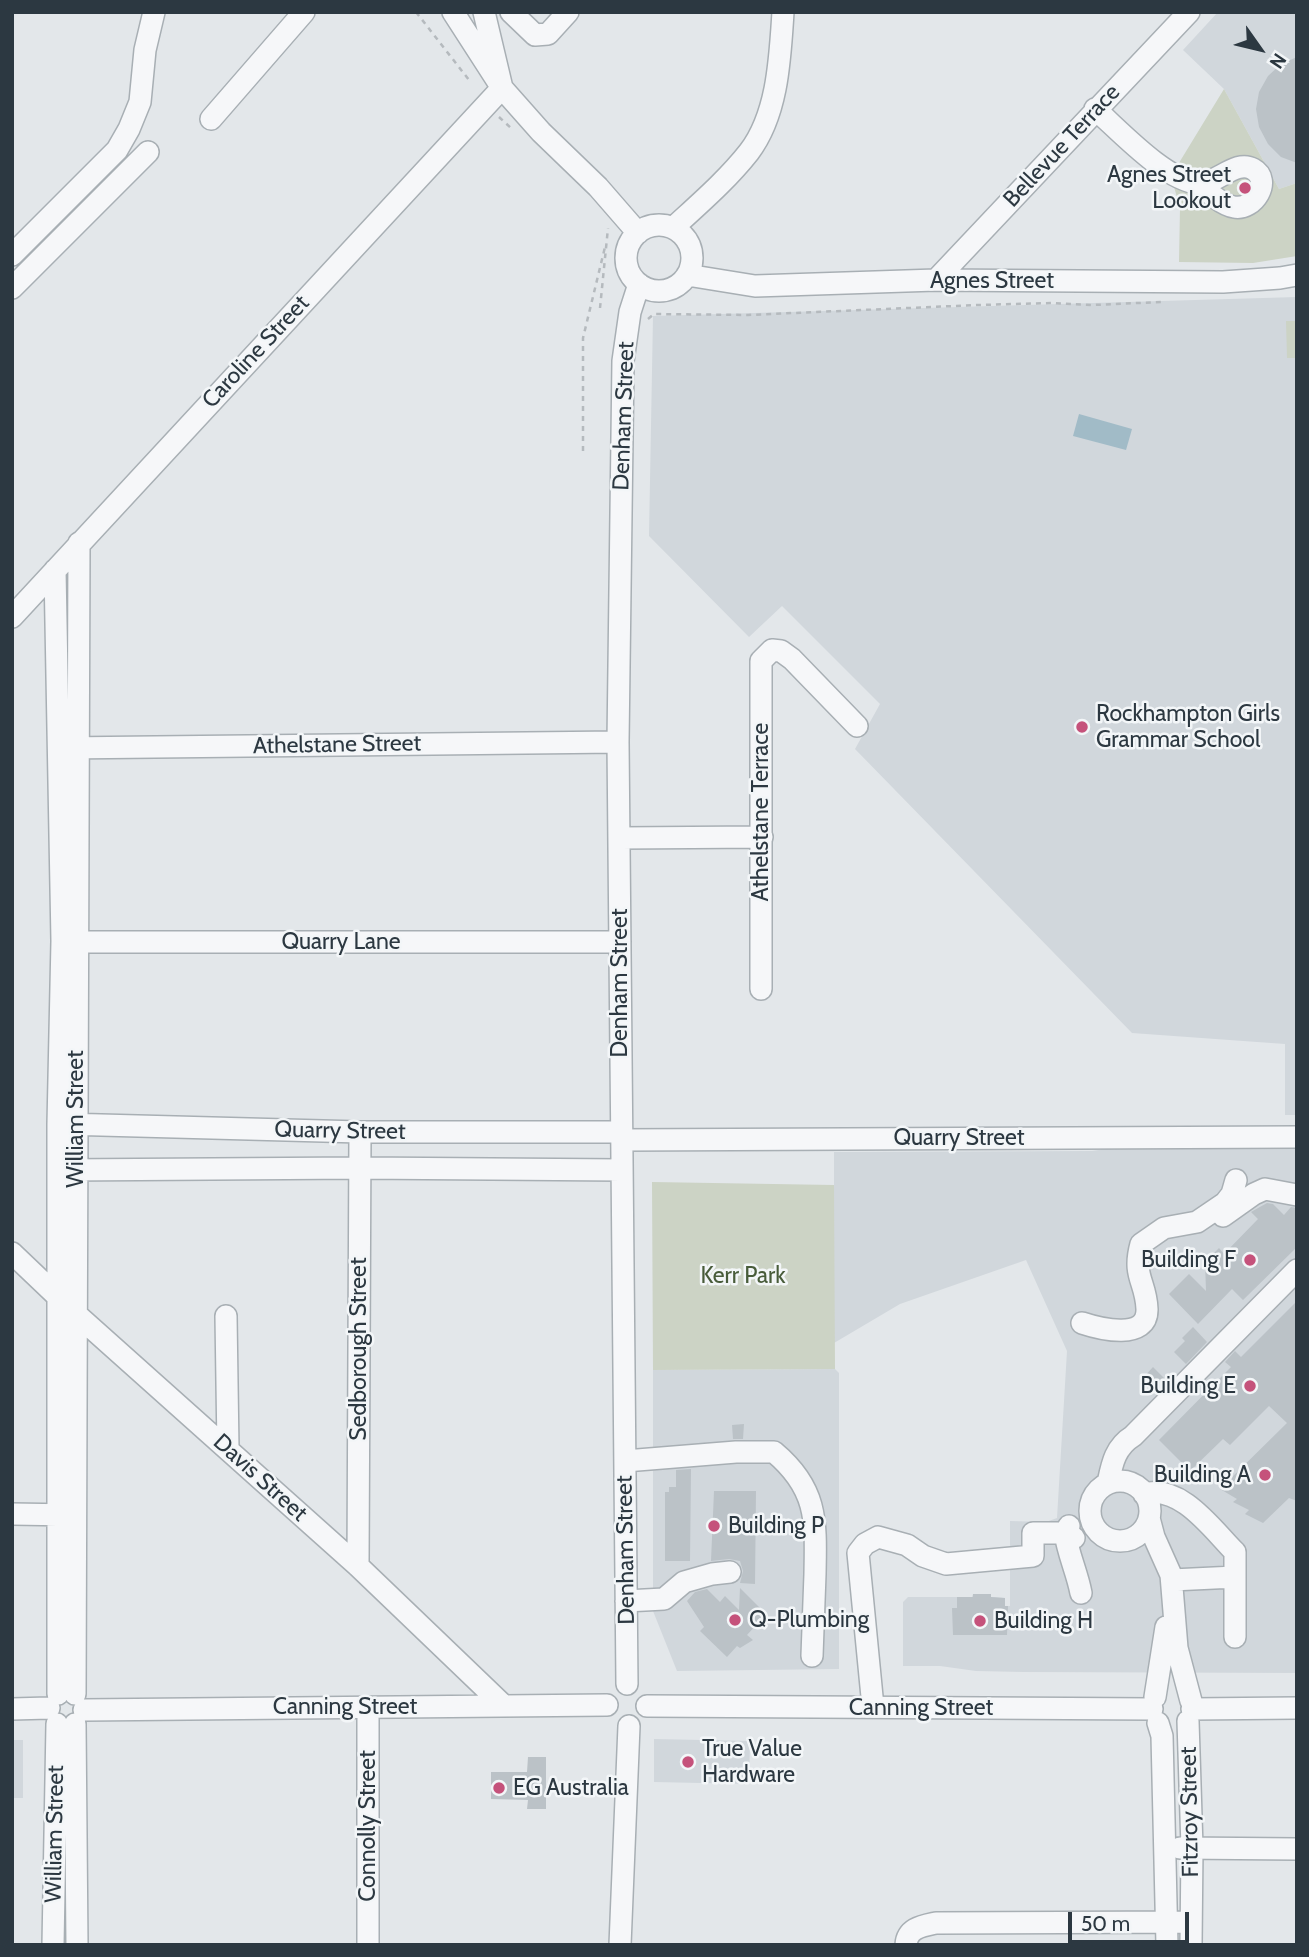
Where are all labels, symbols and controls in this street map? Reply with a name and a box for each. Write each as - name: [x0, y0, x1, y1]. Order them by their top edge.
- north arrow: [1225, 14, 1295, 84]
- text: N: [1265, 49, 1291, 73]
- street label: Bellevue Terrace: [998, 79, 1126, 213]
- place label: Agnes Street Lookout: [1107, 161, 1231, 215]
- marker: Agnes Street Lookout: [1237, 180, 1253, 196]
- street label: Agnes Street: [930, 267, 1054, 295]
- street label: Caroline Street: [197, 290, 315, 414]
- street label: Denham Street: [608, 341, 640, 491]
- place label: Rockhampton Girls Grammar School: [1096, 700, 1280, 754]
- marker: Rockhampton Girls Grammar School: [1074, 719, 1090, 735]
- street label: Athelstane Terrace: [747, 723, 775, 901]
- street label: Athelstane Street: [253, 730, 421, 760]
- street label: Denham Street: [606, 908, 634, 1058]
- street label: Quarry Lane: [281, 928, 401, 956]
- street label: William Street: [62, 1050, 90, 1188]
- street label: Quarry Street: [274, 1116, 406, 1146]
- street label: Quarry Street: [893, 1124, 1025, 1152]
- place label: Building F: [1141, 1246, 1236, 1274]
- marker: Building F: [1242, 1252, 1258, 1268]
- street label: Sedborough Street: [345, 1257, 373, 1441]
- park label: Kerr Park: [700, 1262, 786, 1290]
- place label: Building E: [1140, 1372, 1236, 1400]
- marker: Building E: [1242, 1378, 1258, 1394]
- street label: Davis Street: [207, 1429, 313, 1527]
- place label: Building A: [1154, 1461, 1251, 1489]
- marker: Building A: [1257, 1467, 1273, 1483]
- street label: Denham Street: [611, 1475, 641, 1625]
- place label: Building P: [728, 1512, 824, 1540]
- marker: Building P: [706, 1518, 722, 1534]
- place label: Q-Plumbing: [749, 1606, 869, 1634]
- place label: Building H: [994, 1607, 1093, 1635]
- marker: Q-Plumbing: [727, 1612, 743, 1628]
- marker: Building H: [972, 1613, 988, 1629]
- street label: Canning Street: [273, 1693, 417, 1721]
- street label: Canning Street: [849, 1694, 993, 1722]
- place label: True Value Hardware: [702, 1735, 802, 1789]
- street label: Fitzroy Street: [1175, 1746, 1205, 1878]
- street label: Connolly Street: [354, 1750, 382, 1902]
- marker: True Value Hardware: [680, 1754, 696, 1770]
- street label: William Street: [40, 1765, 70, 1903]
- place label: EG Australia: [513, 1774, 629, 1802]
- marker: EG Australia: [491, 1780, 507, 1796]
- scale bar: [1071, 1898, 1192, 1942]
- text: 50 m: [1081, 1911, 1130, 1936]

